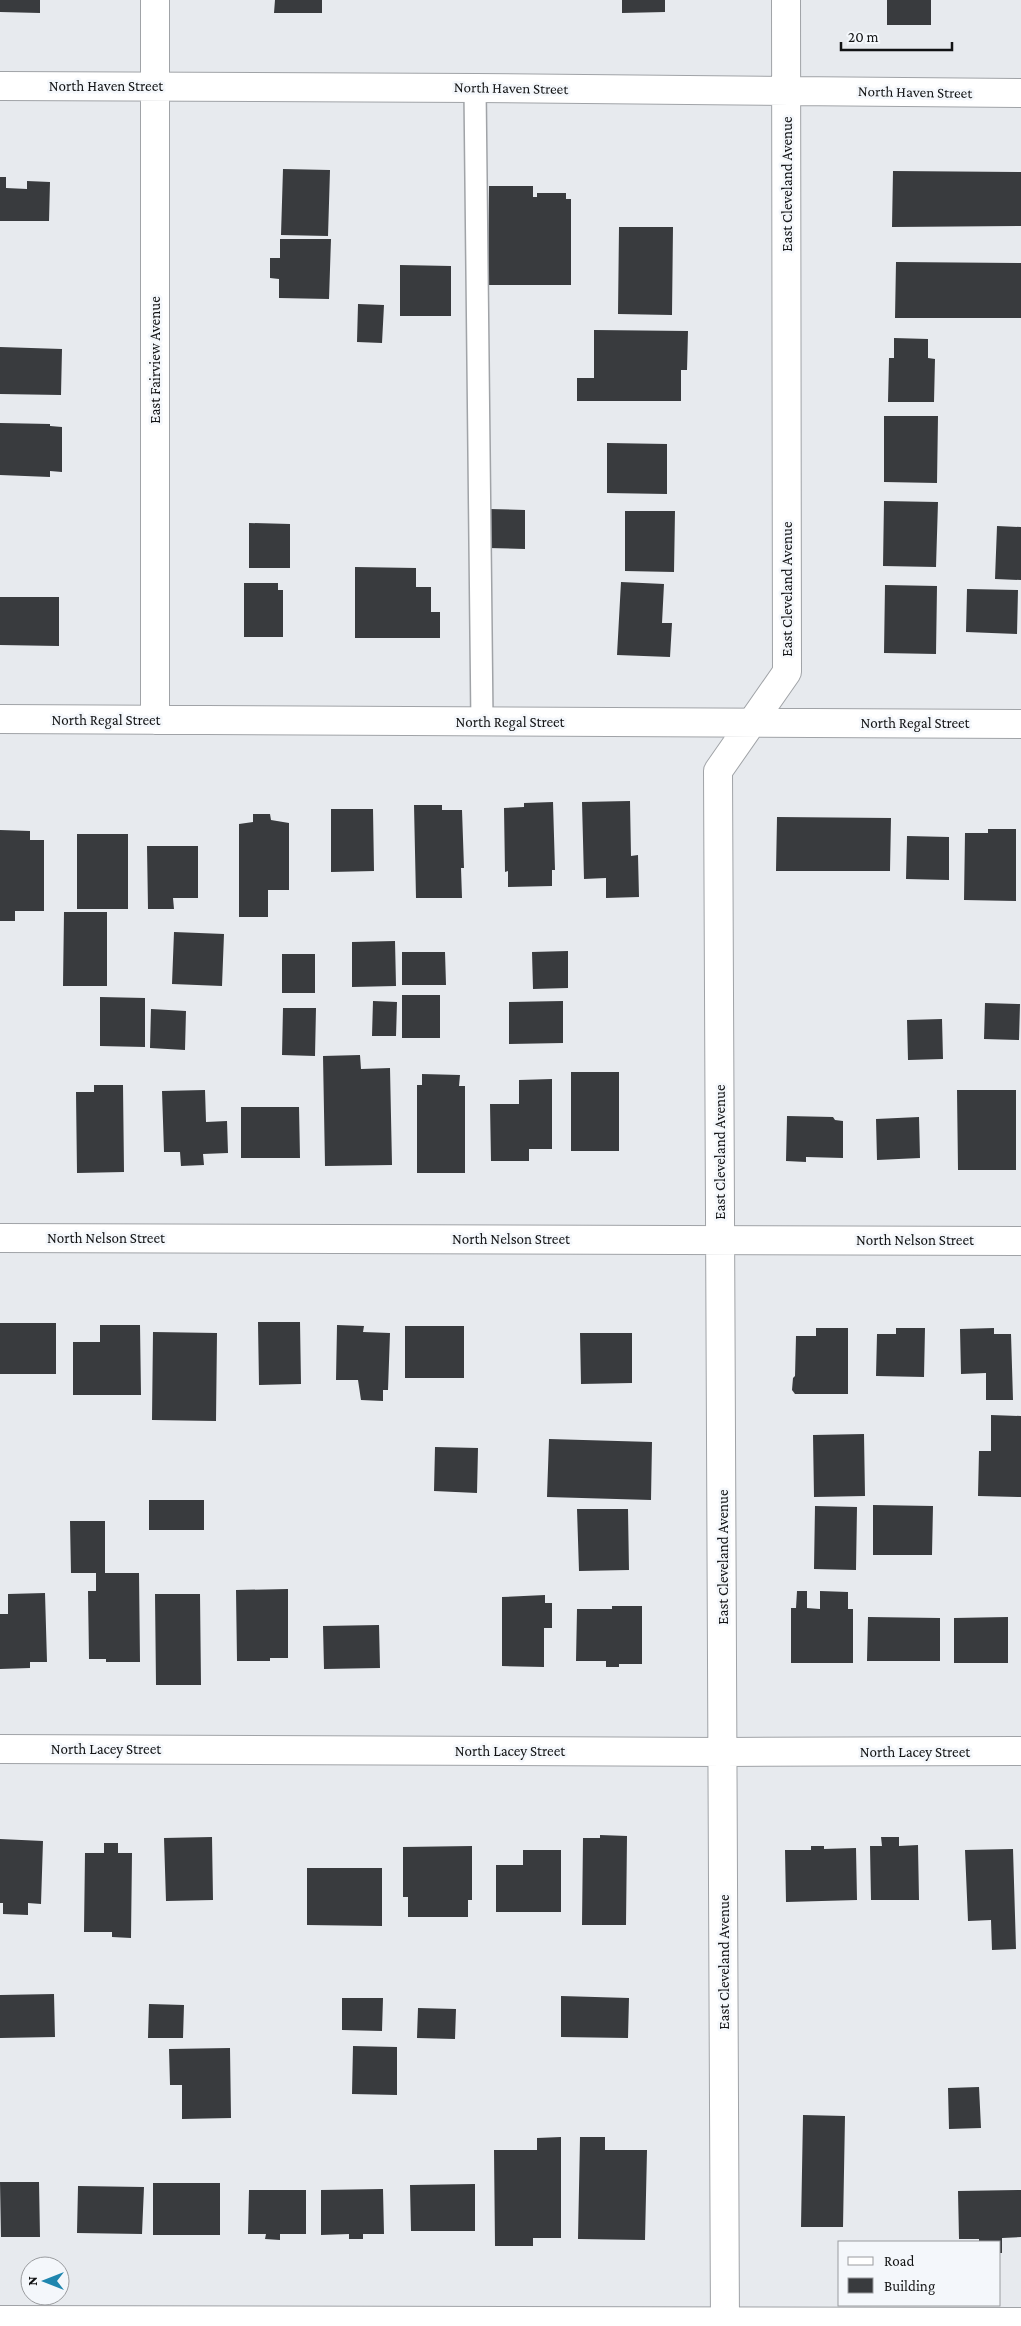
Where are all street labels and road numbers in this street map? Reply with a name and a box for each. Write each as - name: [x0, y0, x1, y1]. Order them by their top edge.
- street label: North Haven Street: [49, 78, 164, 94]
- street label: North Haven Street: [454, 79, 569, 97]
- street label: North Haven Street: [858, 83, 973, 101]
- street label: East Cleveland Avenue: [779, 116, 795, 252]
- street label: East Fairview Avenue: [147, 296, 163, 424]
- street label: East Cleveland Avenue: [779, 521, 795, 657]
- street label: North Regal Street: [51, 712, 162, 729]
- street label: North Regal Street: [455, 714, 566, 731]
- street label: North Regal Street: [860, 715, 971, 732]
- street label: East Cleveland Avenue: [712, 1084, 728, 1220]
- street label: North Nelson Street: [47, 1230, 166, 1246]
- street label: North Nelson Street: [452, 1231, 571, 1247]
- street label: North Nelson Street: [856, 1232, 975, 1248]
- street label: East Cleveland Avenue: [715, 1489, 731, 1625]
- street label: North Lacey Street: [51, 1741, 162, 1758]
- street label: North Lacey Street: [455, 1743, 566, 1760]
- street label: North Lacey Street: [860, 1744, 971, 1761]
- street label: East Cleveland Avenue: [716, 1894, 732, 2030]

